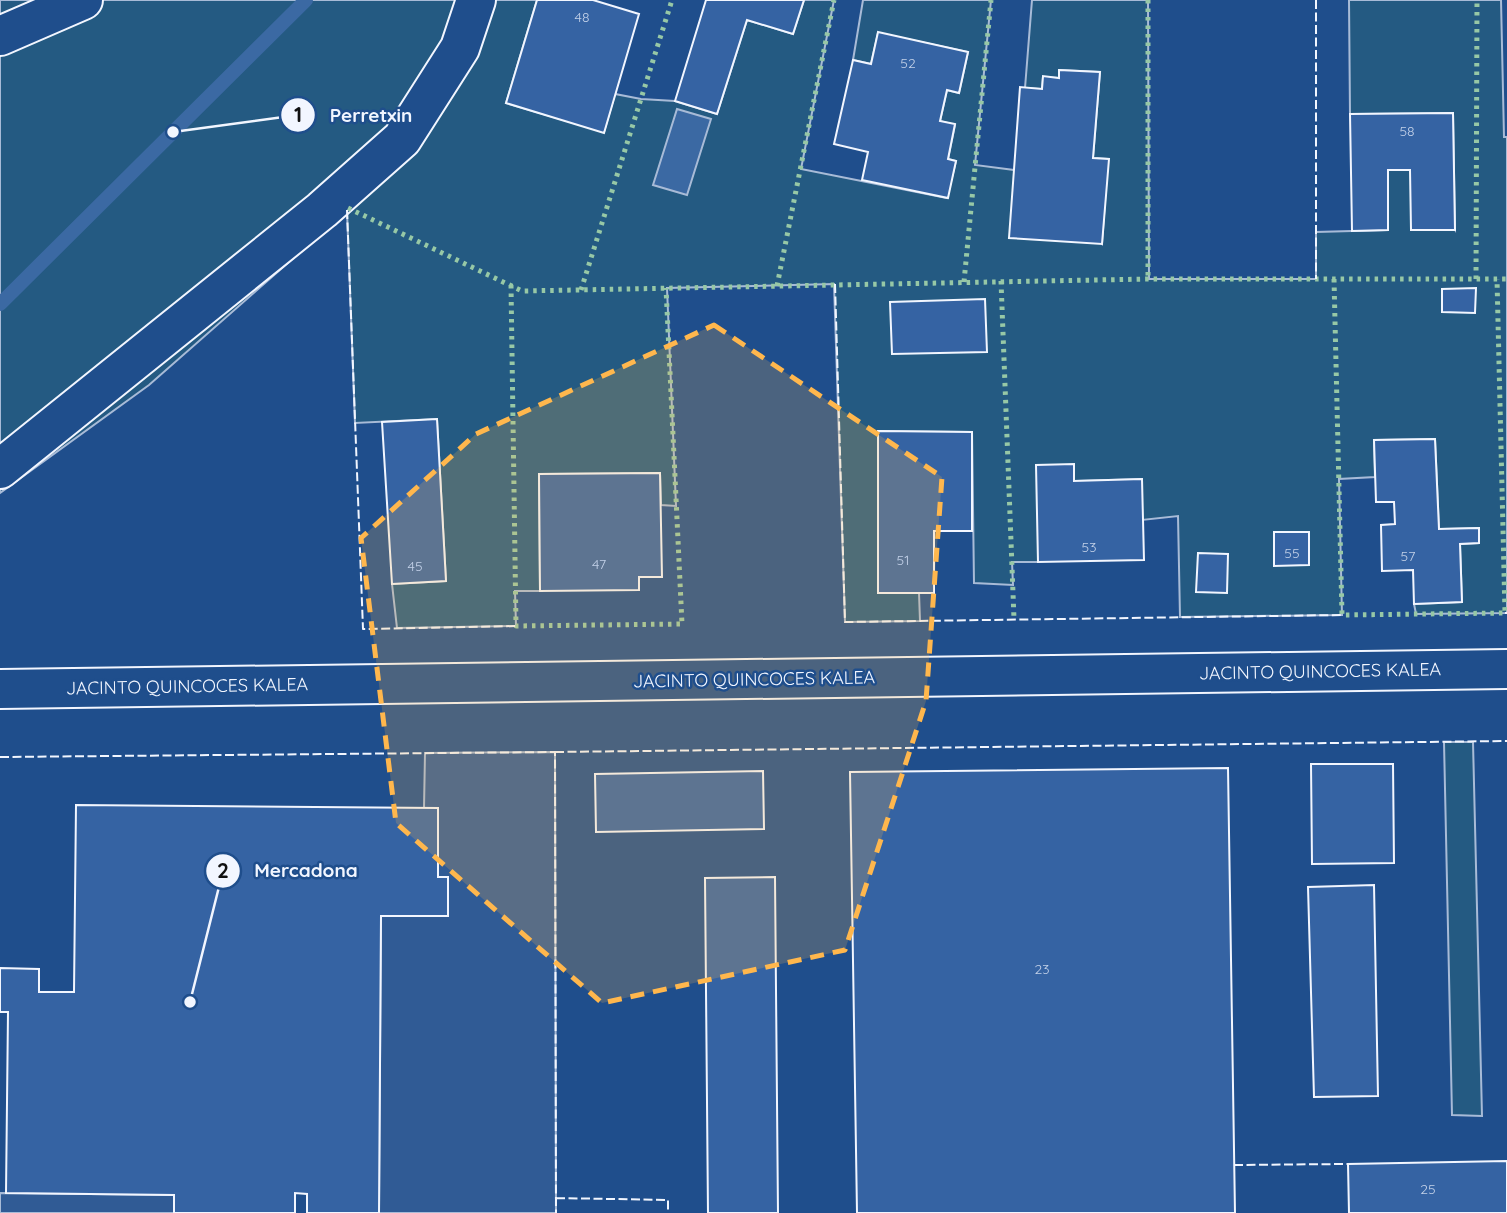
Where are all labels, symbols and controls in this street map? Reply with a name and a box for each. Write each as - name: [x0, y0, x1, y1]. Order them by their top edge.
- house number: 48: [575, 8, 589, 26]
- house number: 52: [900, 54, 916, 72]
- callout: Perretxin: [281, 95, 427, 135]
- text: 1: [294, 101, 302, 127]
- text: Perretxin: [330, 103, 412, 127]
- house number: 58: [1399, 122, 1415, 140]
- house number: 53: [1082, 538, 1096, 556]
- house number: 55: [1284, 544, 1300, 562]
- house number: 57: [1401, 547, 1415, 565]
- house number: 51: [897, 551, 909, 569]
- house number: 47: [592, 555, 606, 573]
- house number: 45: [407, 557, 423, 575]
- street label: JACINTO QUINCOCES KALEA: [1199, 657, 1442, 685]
- street label: JACINTO QUINCOCES KALEA: [633, 665, 876, 693]
- street label: JACINTO QUINCOCES KALEA: [66, 672, 309, 700]
- callout: Mercadona: [205, 851, 372, 891]
- text: 2: [217, 857, 229, 883]
- text: Mercadona: [254, 858, 358, 882]
- house number: 23: [1034, 960, 1050, 978]
- house number: 25: [1420, 1180, 1436, 1198]

